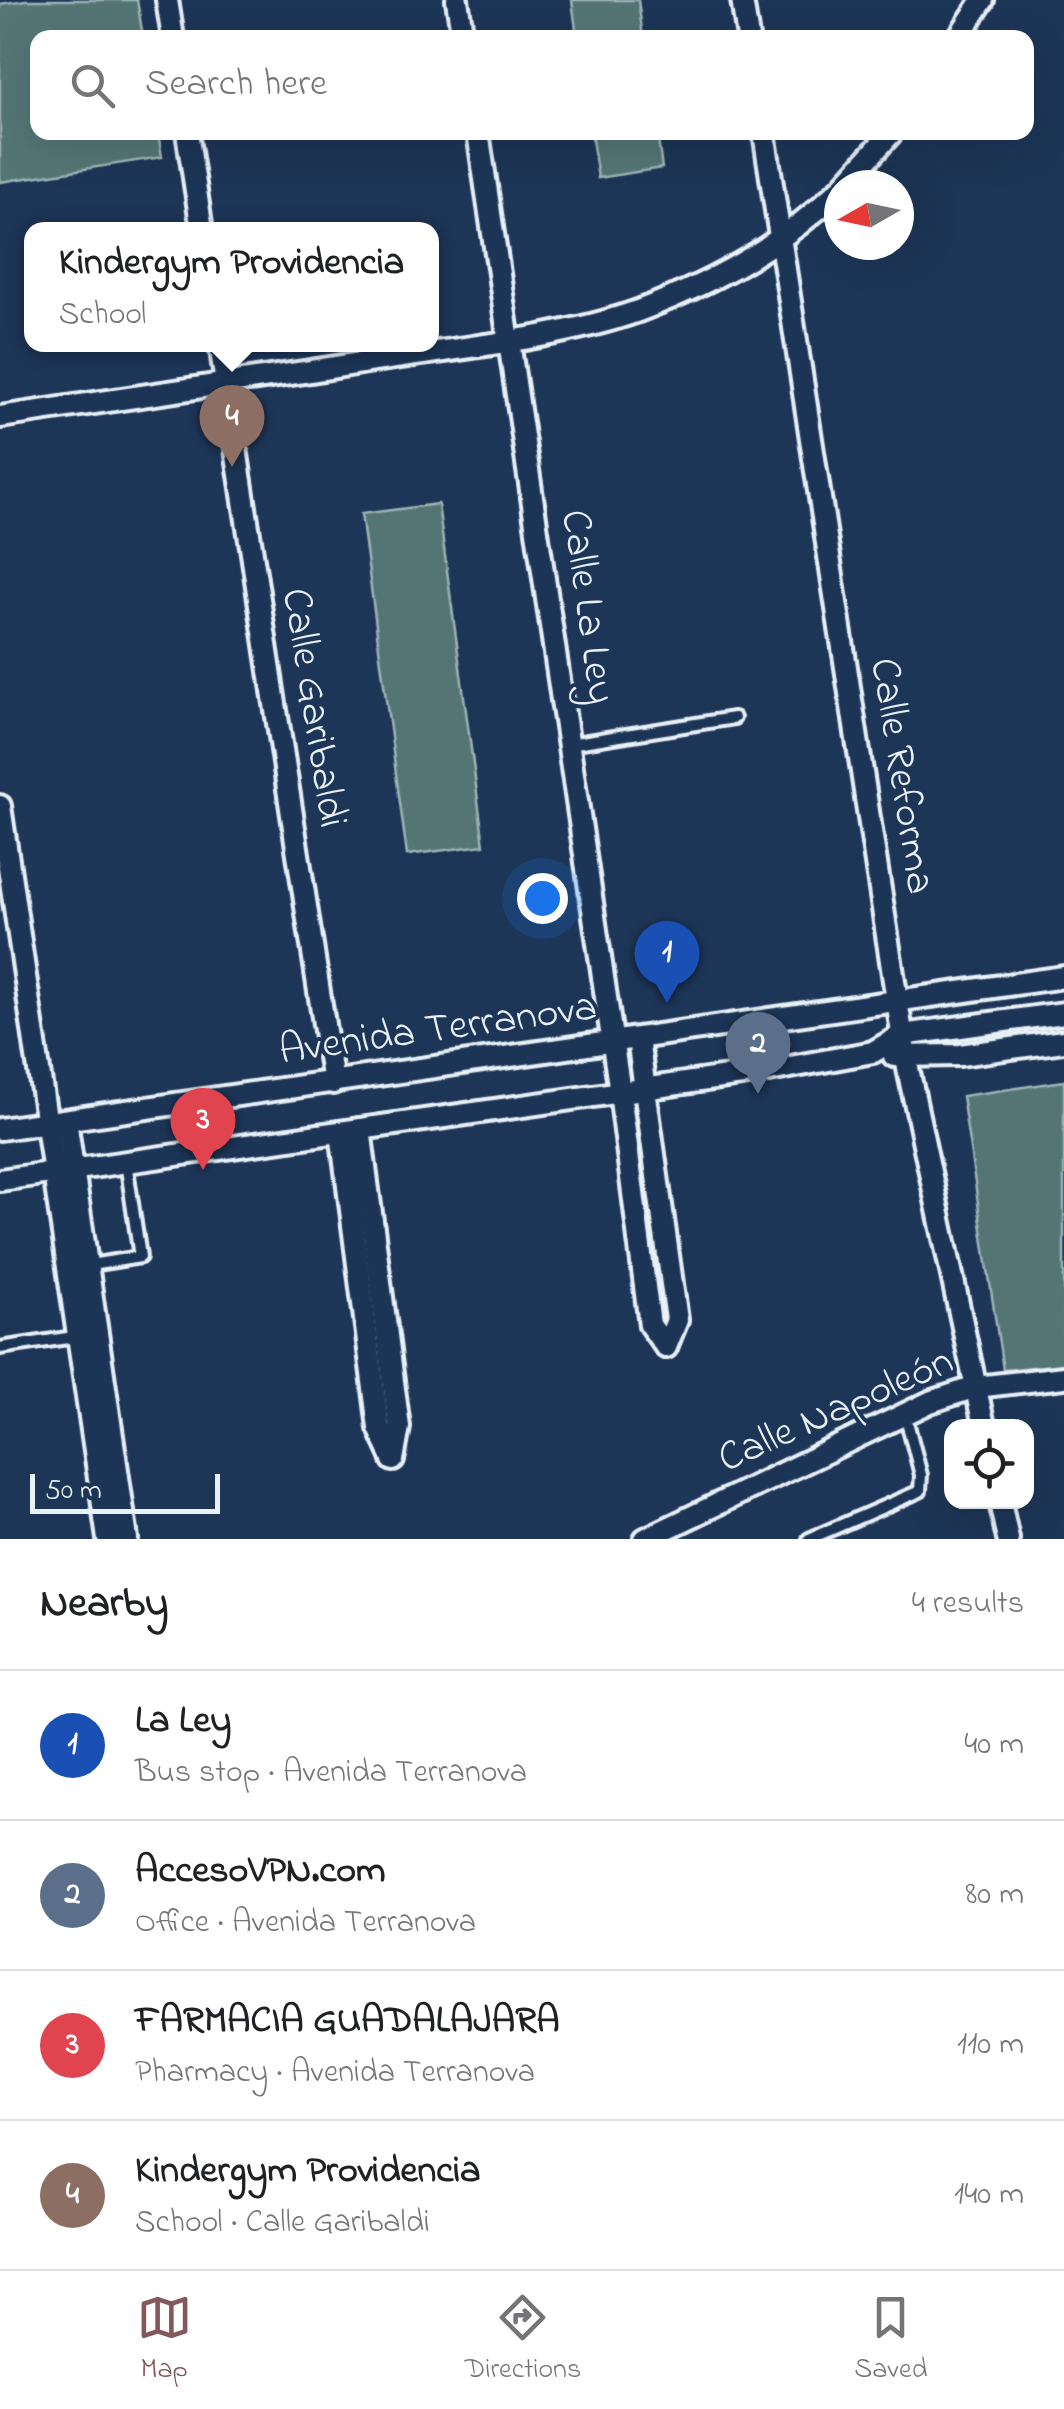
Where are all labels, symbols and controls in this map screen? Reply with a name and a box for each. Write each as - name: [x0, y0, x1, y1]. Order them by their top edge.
- search box: [30, 30, 1034, 140]
- text: Search here: [145, 57, 327, 113]
- icon: search: [65, 58, 120, 113]
- north arrow: [824, 170, 914, 260]
- popup: [24, 222, 439, 352]
- text: Kindergym Providencia: [59, 236, 404, 292]
- text: School: [59, 292, 146, 339]
- pin: 4: [200, 384, 264, 467]
- street label: Calle La Ley: [543, 506, 631, 708]
- street label: Calle Garibaldi: [264, 584, 362, 832]
- street label: Calle Reforma: [852, 654, 950, 898]
- your location: [517, 873, 568, 924]
- pin: 1: [634, 920, 700, 1003]
- street label: Avenida Terranova: [275, 978, 601, 1082]
- pin: 2: [726, 1012, 790, 1094]
- pin: 3: [170, 1088, 236, 1170]
- street label: Calle Napoleón: [708, 1332, 964, 1490]
- map controls: [944, 1419, 1034, 1509]
- button: locate: [944, 1419, 1034, 1509]
- scale bar: [30, 1469, 220, 1514]
- text: 50 m: [45, 1471, 102, 1512]
- text: Nearby: [40, 1574, 168, 1635]
- text: 4 results: [912, 1581, 1024, 1628]
- text: La Ley: [135, 1694, 231, 1750]
- text: 1: [67, 1722, 78, 1769]
- text: 40 m: [964, 1722, 1024, 1769]
- text: Bus stop · Avenida Terranova: [135, 1750, 527, 1797]
- text: AccesoVPN.com: [135, 1844, 385, 1900]
- text: 2: [65, 1872, 80, 1919]
- text: 80 m: [965, 1872, 1024, 1919]
- text: Office · Avenida Terranova: [135, 1900, 476, 1947]
- text: FARMACIA GUADALAJARA: [135, 1994, 560, 2050]
- text: 3: [66, 2022, 79, 2069]
- text: 110 m: [957, 2022, 1024, 2069]
- text: Pharmacy · Avenida Terranova: [135, 2050, 535, 2097]
- text: Kindergym Providencia: [135, 2144, 481, 2200]
- text: 4: [66, 2172, 79, 2219]
- text: 140 m: [954, 2172, 1024, 2219]
- text: School · Calle Garibaldi: [135, 2200, 430, 2247]
- tab: Map: [137, 2290, 192, 2391]
- tab: Directions: [465, 2290, 581, 2391]
- tab: Saved: [854, 2290, 927, 2391]

